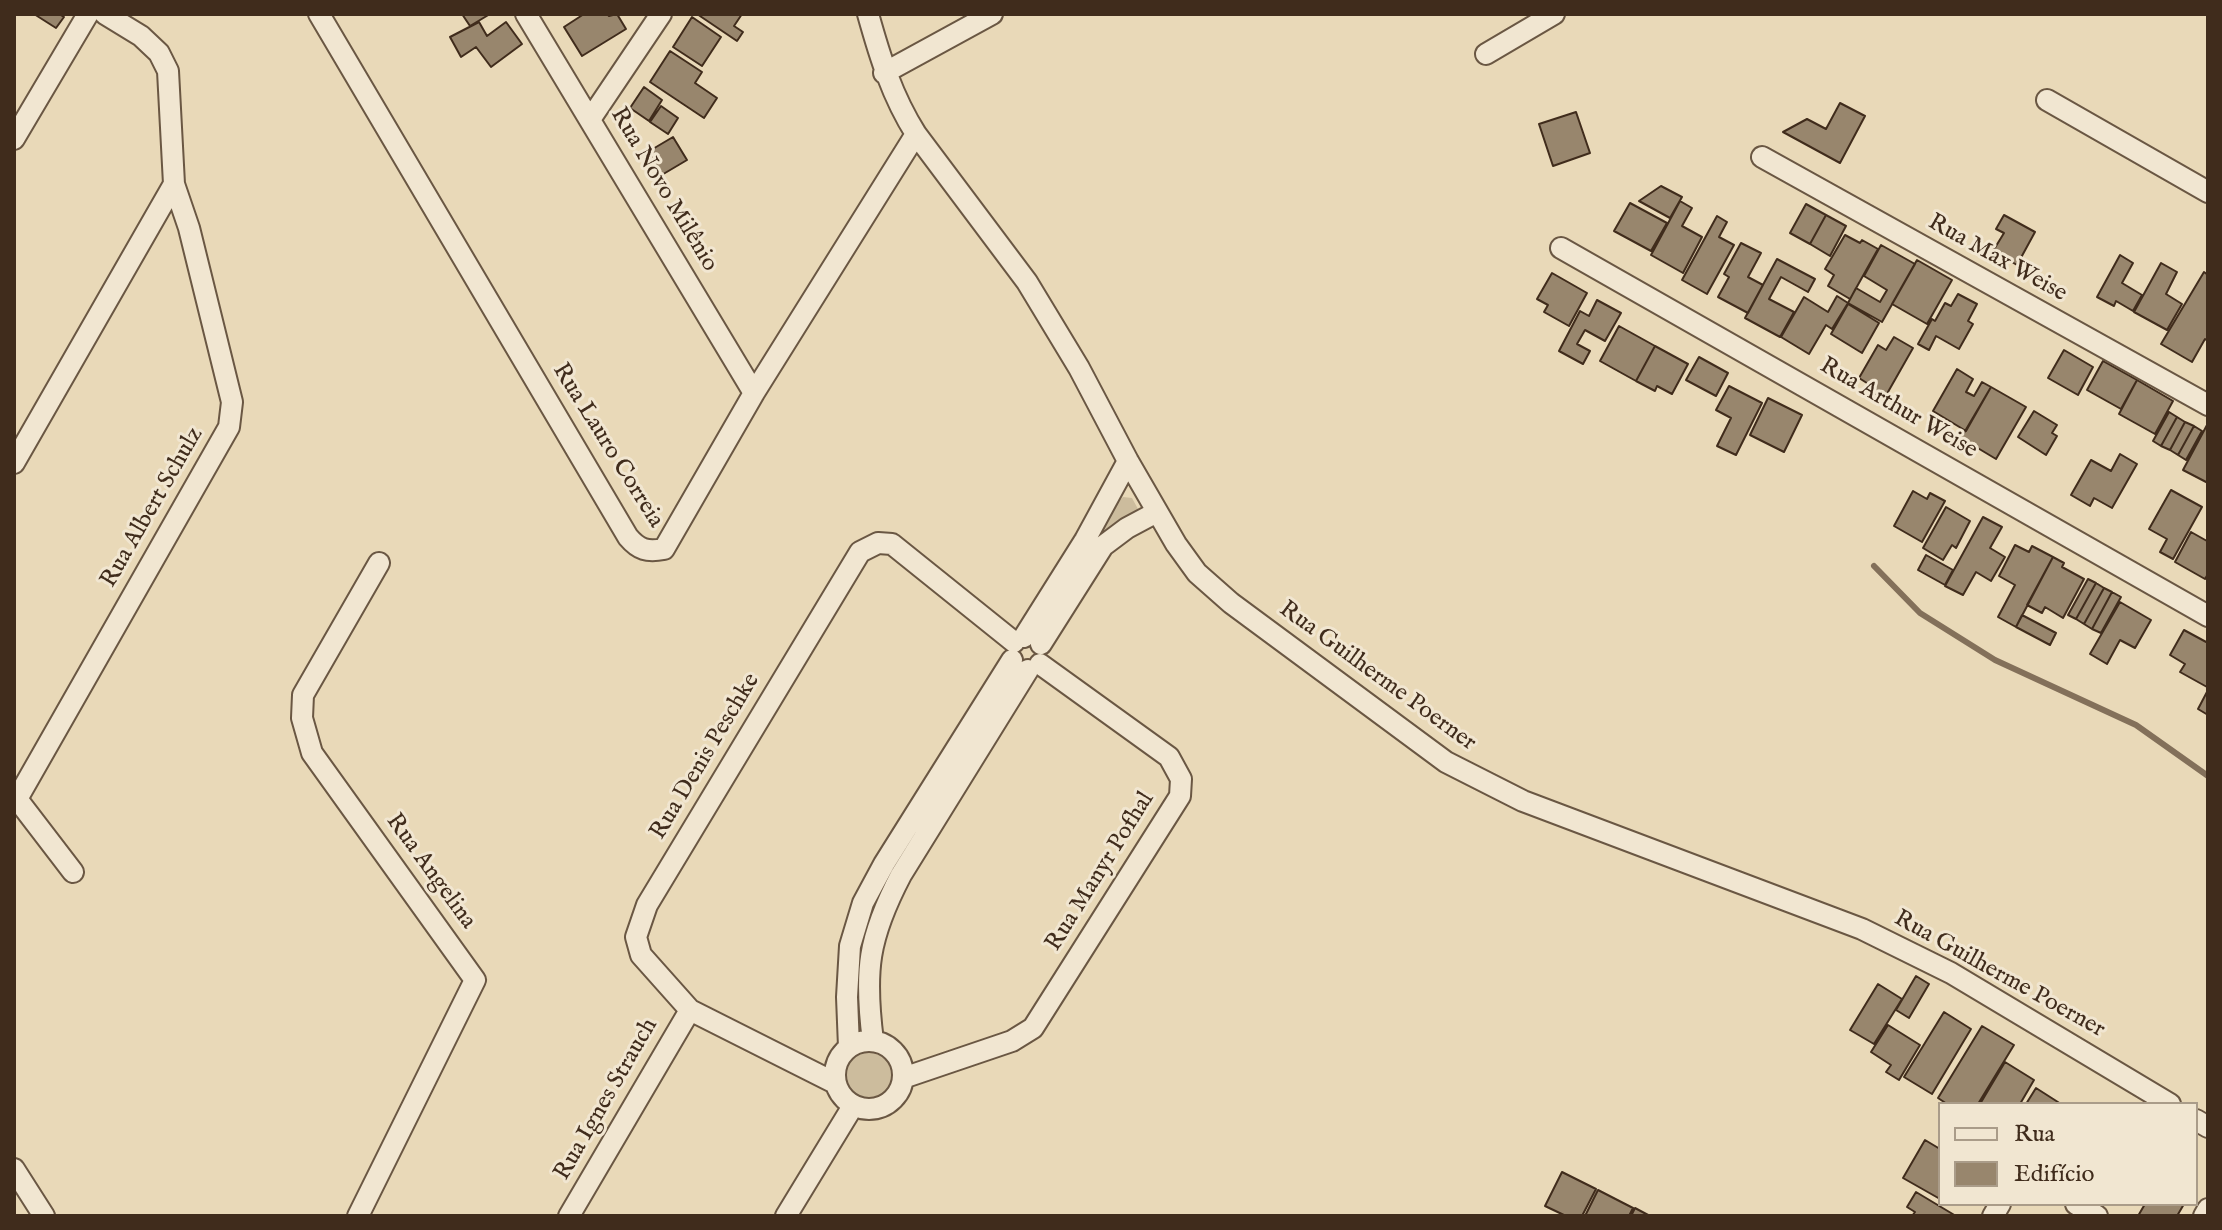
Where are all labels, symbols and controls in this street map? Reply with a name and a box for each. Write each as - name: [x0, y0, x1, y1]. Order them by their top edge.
- street label: Rua Novo Milênio: [603, 103, 723, 277]
- street label: Rua Max Weise: [1922, 209, 2072, 309]
- street label: Rua Arthur Weise: [1814, 352, 1982, 466]
- street label: Rua Lauro Correia: [545, 358, 669, 534]
- street label: Rua Albert Schulz: [95, 423, 211, 593]
- street label: Rua Guilherme Poerner: [1273, 596, 1481, 758]
- street label: Rua Denis Peschke: [645, 669, 767, 845]
- street label: Rua Manyr Pofhal: [1040, 787, 1162, 957]
- street label: Rua Angelina: [379, 809, 481, 935]
- street label: Rua Guilherme Poerner: [1888, 905, 2110, 1045]
- street label: Rua Ignes Strauch: [549, 1014, 665, 1186]
- legend: [1938, 1102, 2198, 1206]
- text: Rua: [2014, 1119, 2055, 1150]
- text: Edifício: [2014, 1159, 2094, 1190]

